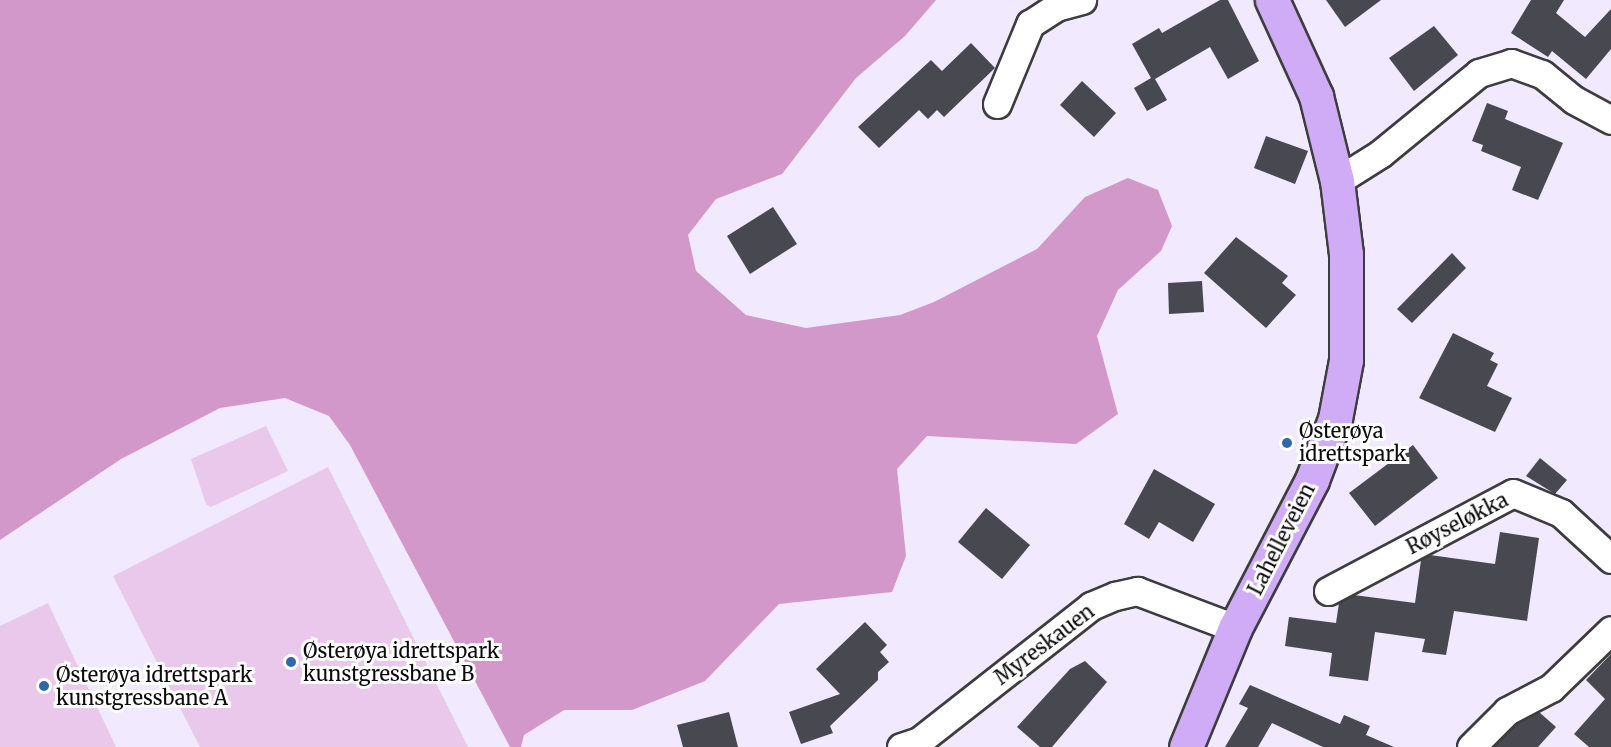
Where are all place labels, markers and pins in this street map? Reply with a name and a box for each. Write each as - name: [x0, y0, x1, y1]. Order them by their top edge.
- place label: Østerøya idrettspark: [1299, 419, 1406, 466]
- marker: Østerøya idrettspark: [1280, 436, 1294, 450]
- place label: Østerøya idrettspark kunstgressbane B: [303, 638, 499, 685]
- marker: Østerøya idrettspark kunstgressbane B: [284, 655, 298, 669]
- place label: Østerøya idrettspark kunstgressbane A: [56, 662, 252, 709]
- marker: Østerøya idrettspark kunstgressbane A: [37, 679, 51, 693]

